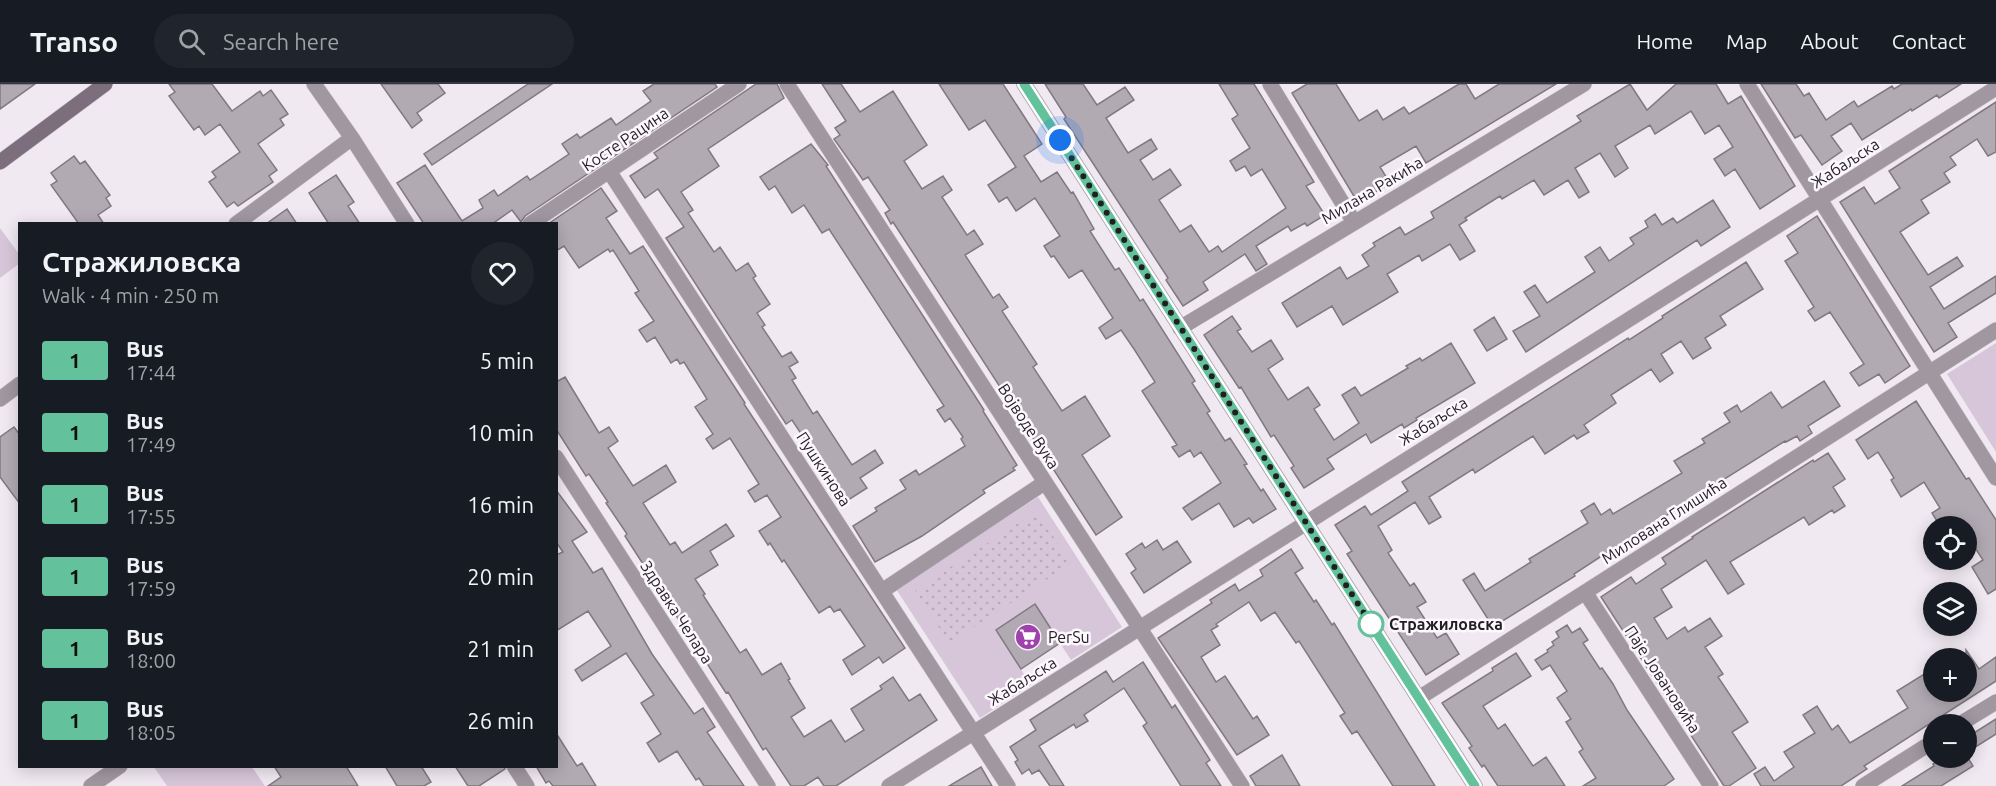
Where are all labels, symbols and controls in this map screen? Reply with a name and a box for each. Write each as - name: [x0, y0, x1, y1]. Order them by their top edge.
- search box: [154, 14, 574, 68]
- icon: search: [175, 25, 208, 58]
- text: Transo: [30, 26, 118, 57]
- text: Search here: [223, 29, 339, 54]
- text: Home: [1636, 29, 1693, 53]
- text: Map: [1726, 29, 1767, 53]
- text: About: [1800, 29, 1859, 53]
- text: Contact: [1892, 29, 1966, 53]
- street label: Косте Рацина: [578, 104, 672, 174]
- your location: [1045, 125, 1075, 155]
- street label: Жабаљска: [1808, 134, 1882, 192]
- street label: Милана Ракића: [1318, 153, 1426, 227]
- button: heart: [471, 242, 534, 305]
- text: Стражиловска: [42, 246, 241, 277]
- text: Walk · 4 min · 250 m: [42, 284, 219, 307]
- text: Bus: [126, 336, 164, 361]
- text: 1: [69, 348, 81, 372]
- text: 5 min: [480, 348, 534, 373]
- text: 17:44: [126, 361, 176, 384]
- street label: Војводе Вука: [995, 380, 1063, 472]
- street label: Жабаљска: [1396, 393, 1470, 449]
- text: Bus: [126, 408, 164, 433]
- text: 1: [69, 420, 81, 444]
- text: 10 min: [467, 420, 534, 445]
- street label: Пушкинова: [793, 428, 855, 510]
- text: 17:49: [126, 433, 176, 456]
- street label: Милована Глишића: [1598, 473, 1730, 567]
- text: Bus: [126, 480, 164, 505]
- text: 1: [69, 492, 81, 516]
- text: 16 min: [467, 492, 534, 517]
- text: 17:55: [126, 505, 176, 528]
- map controls: [1923, 516, 1977, 768]
- button: locate: [1923, 516, 1977, 570]
- text: Bus: [126, 552, 164, 577]
- street label: Здравка Челара: [637, 557, 717, 667]
- text: 1: [69, 564, 81, 588]
- text: 20 min: [467, 564, 534, 589]
- text: 17:59: [126, 577, 176, 600]
- button: layers: [1923, 582, 1977, 636]
- marker: Стражиловска: [1358, 611, 1384, 637]
- place label: Стражиловска: [1389, 615, 1503, 633]
- supermarket icon: PerSu: [1013, 622, 1043, 652]
- street label: Паје Јовановића: [1622, 622, 1704, 736]
- text: Bus: [126, 624, 164, 649]
- place label: PerSu: [1048, 628, 1090, 646]
- text: 1: [69, 636, 81, 660]
- text: 21 min: [467, 636, 534, 661]
- button: +: [1923, 648, 1977, 702]
- text: 18:00: [126, 649, 176, 672]
- street label: Жабаљска: [985, 653, 1059, 709]
- text: Bus: [126, 696, 164, 721]
- text: 1: [69, 708, 81, 732]
- text: 26 min: [467, 708, 534, 733]
- button: −: [1923, 714, 1977, 768]
- text: 18:05: [126, 721, 176, 744]

